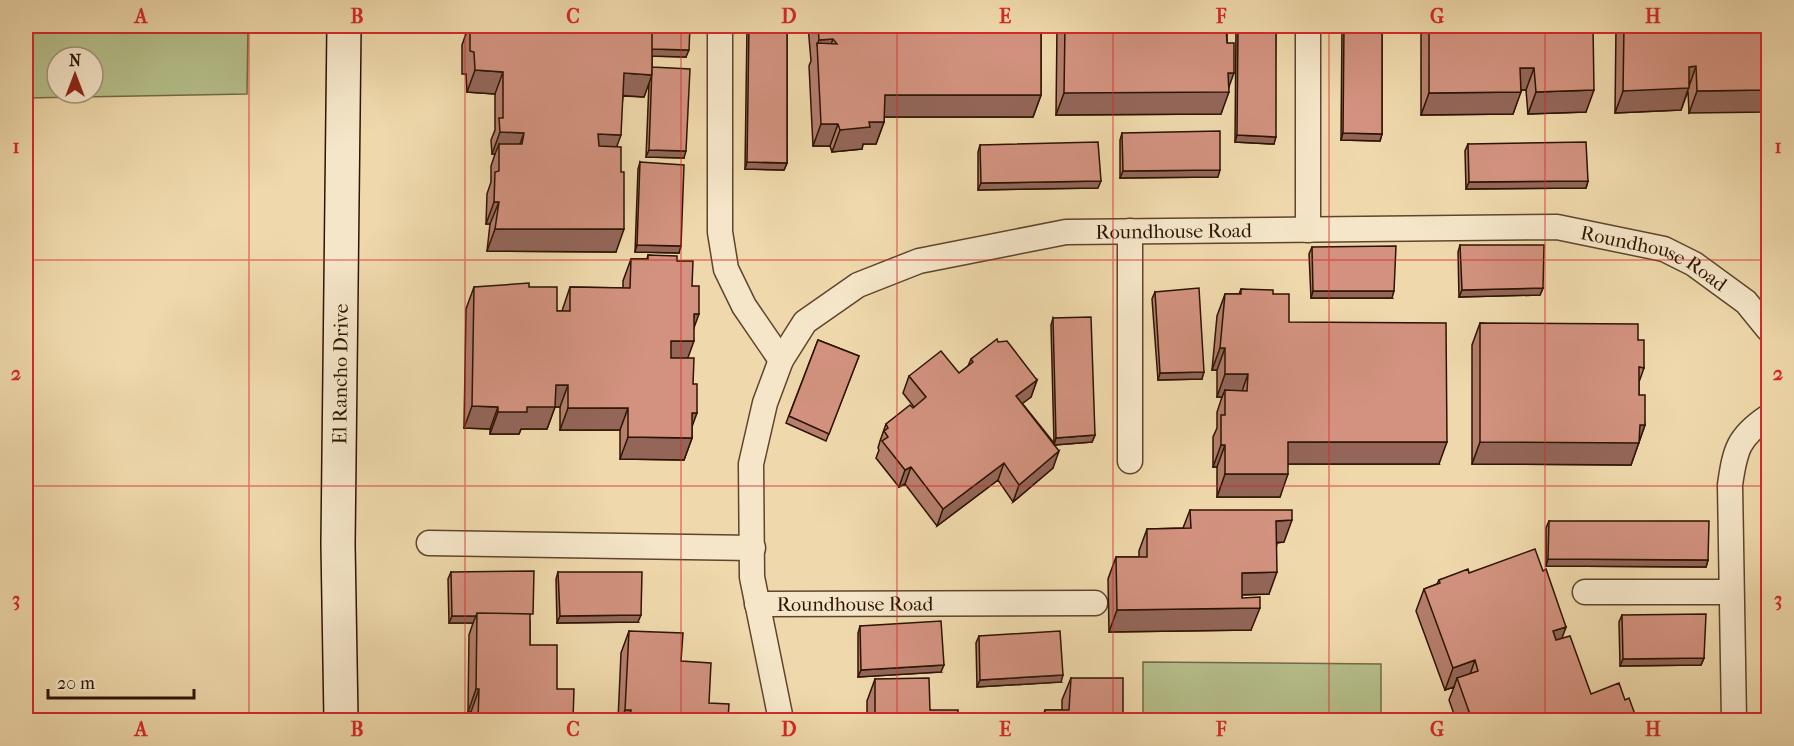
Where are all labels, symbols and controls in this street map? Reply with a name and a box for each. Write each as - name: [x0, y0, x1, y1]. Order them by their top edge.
- text: A: [133, 5, 149, 28]
- text: B: [350, 5, 364, 28]
- text: C: [566, 5, 580, 28]
- text: D: [781, 5, 797, 28]
- text: E: [999, 5, 1011, 28]
- text: F: [1215, 5, 1227, 28]
- text: G: [1430, 5, 1444, 28]
- text: H: [1645, 5, 1661, 28]
- north arrow: [45, 45, 105, 105]
- text: N: [69, 51, 82, 70]
- text: 1: [12, 135, 20, 158]
- text: 1: [1774, 135, 1782, 158]
- street label: Roundhouse Road: [1095, 219, 1253, 244]
- street label: Roundhouse Road: [1578, 221, 1732, 297]
- street label: El Rancho Drive: [328, 303, 353, 445]
- text: 2: [11, 362, 21, 385]
- text: 2: [1773, 362, 1783, 385]
- text: 3: [12, 588, 20, 611]
- text: 3: [1774, 588, 1782, 611]
- street label: Roundhouse Road: [777, 592, 934, 616]
- scale bar: [48, 662, 194, 700]
- text: 20 m: [57, 673, 95, 694]
- text: A: [133, 718, 149, 741]
- text: B: [350, 718, 364, 741]
- text: C: [566, 718, 580, 741]
- text: D: [781, 718, 797, 741]
- text: E: [999, 718, 1011, 741]
- text: F: [1215, 718, 1227, 741]
- text: G: [1430, 718, 1444, 741]
- text: H: [1645, 718, 1661, 741]

